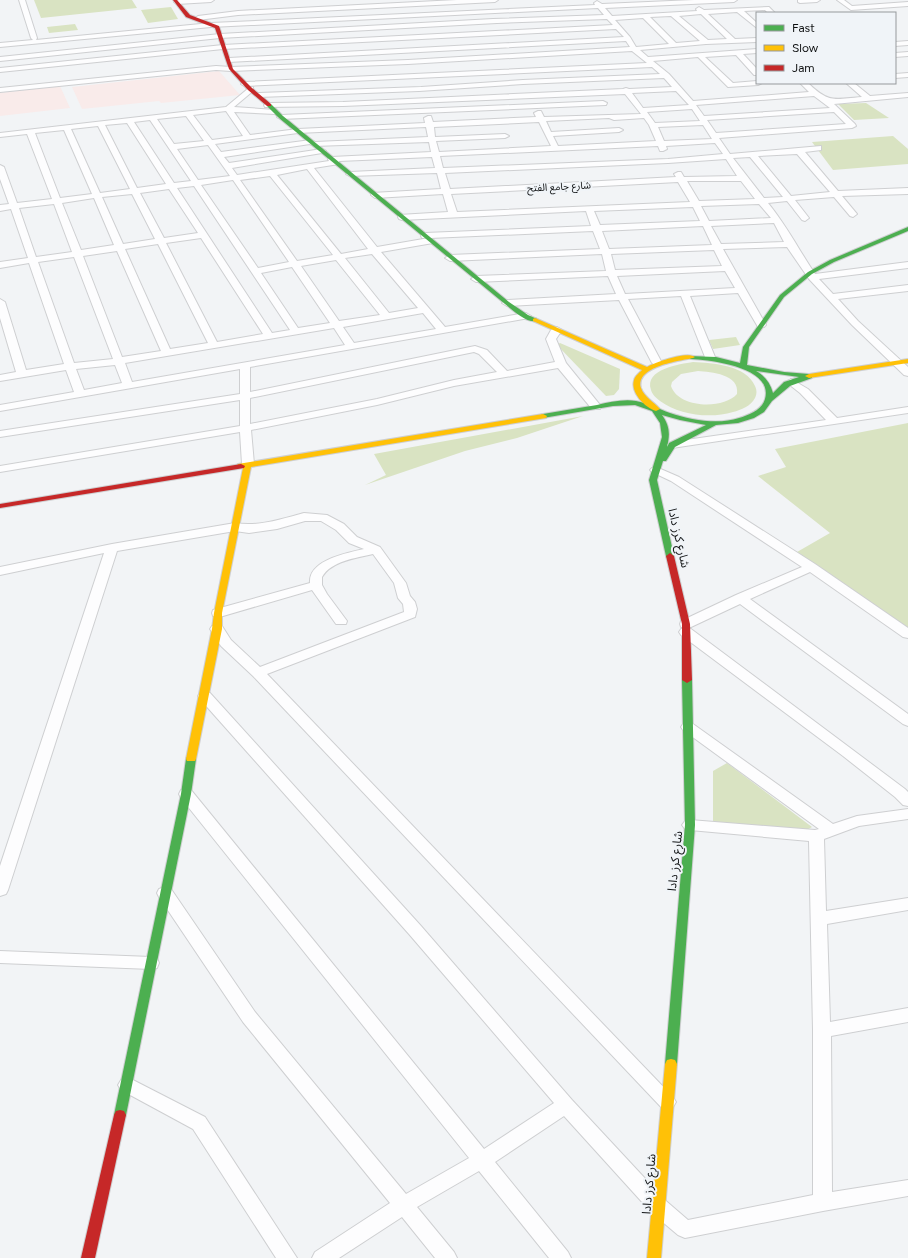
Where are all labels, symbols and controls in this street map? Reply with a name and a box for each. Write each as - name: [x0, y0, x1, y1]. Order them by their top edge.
- legend: [756, 12, 896, 84]
- text: Fast: [792, 21, 815, 35]
- text: Slow: [792, 41, 819, 55]
- text: Jam: [792, 61, 815, 75]
- street label: شارع جامع الفتح: [527, 178, 591, 196]
- street label: شارع كرز دادا: [663, 507, 693, 570]
- street label: شارع كرز دادا: [665, 830, 687, 892]
- street label: شارع كرز دادا: [639, 1153, 661, 1215]

